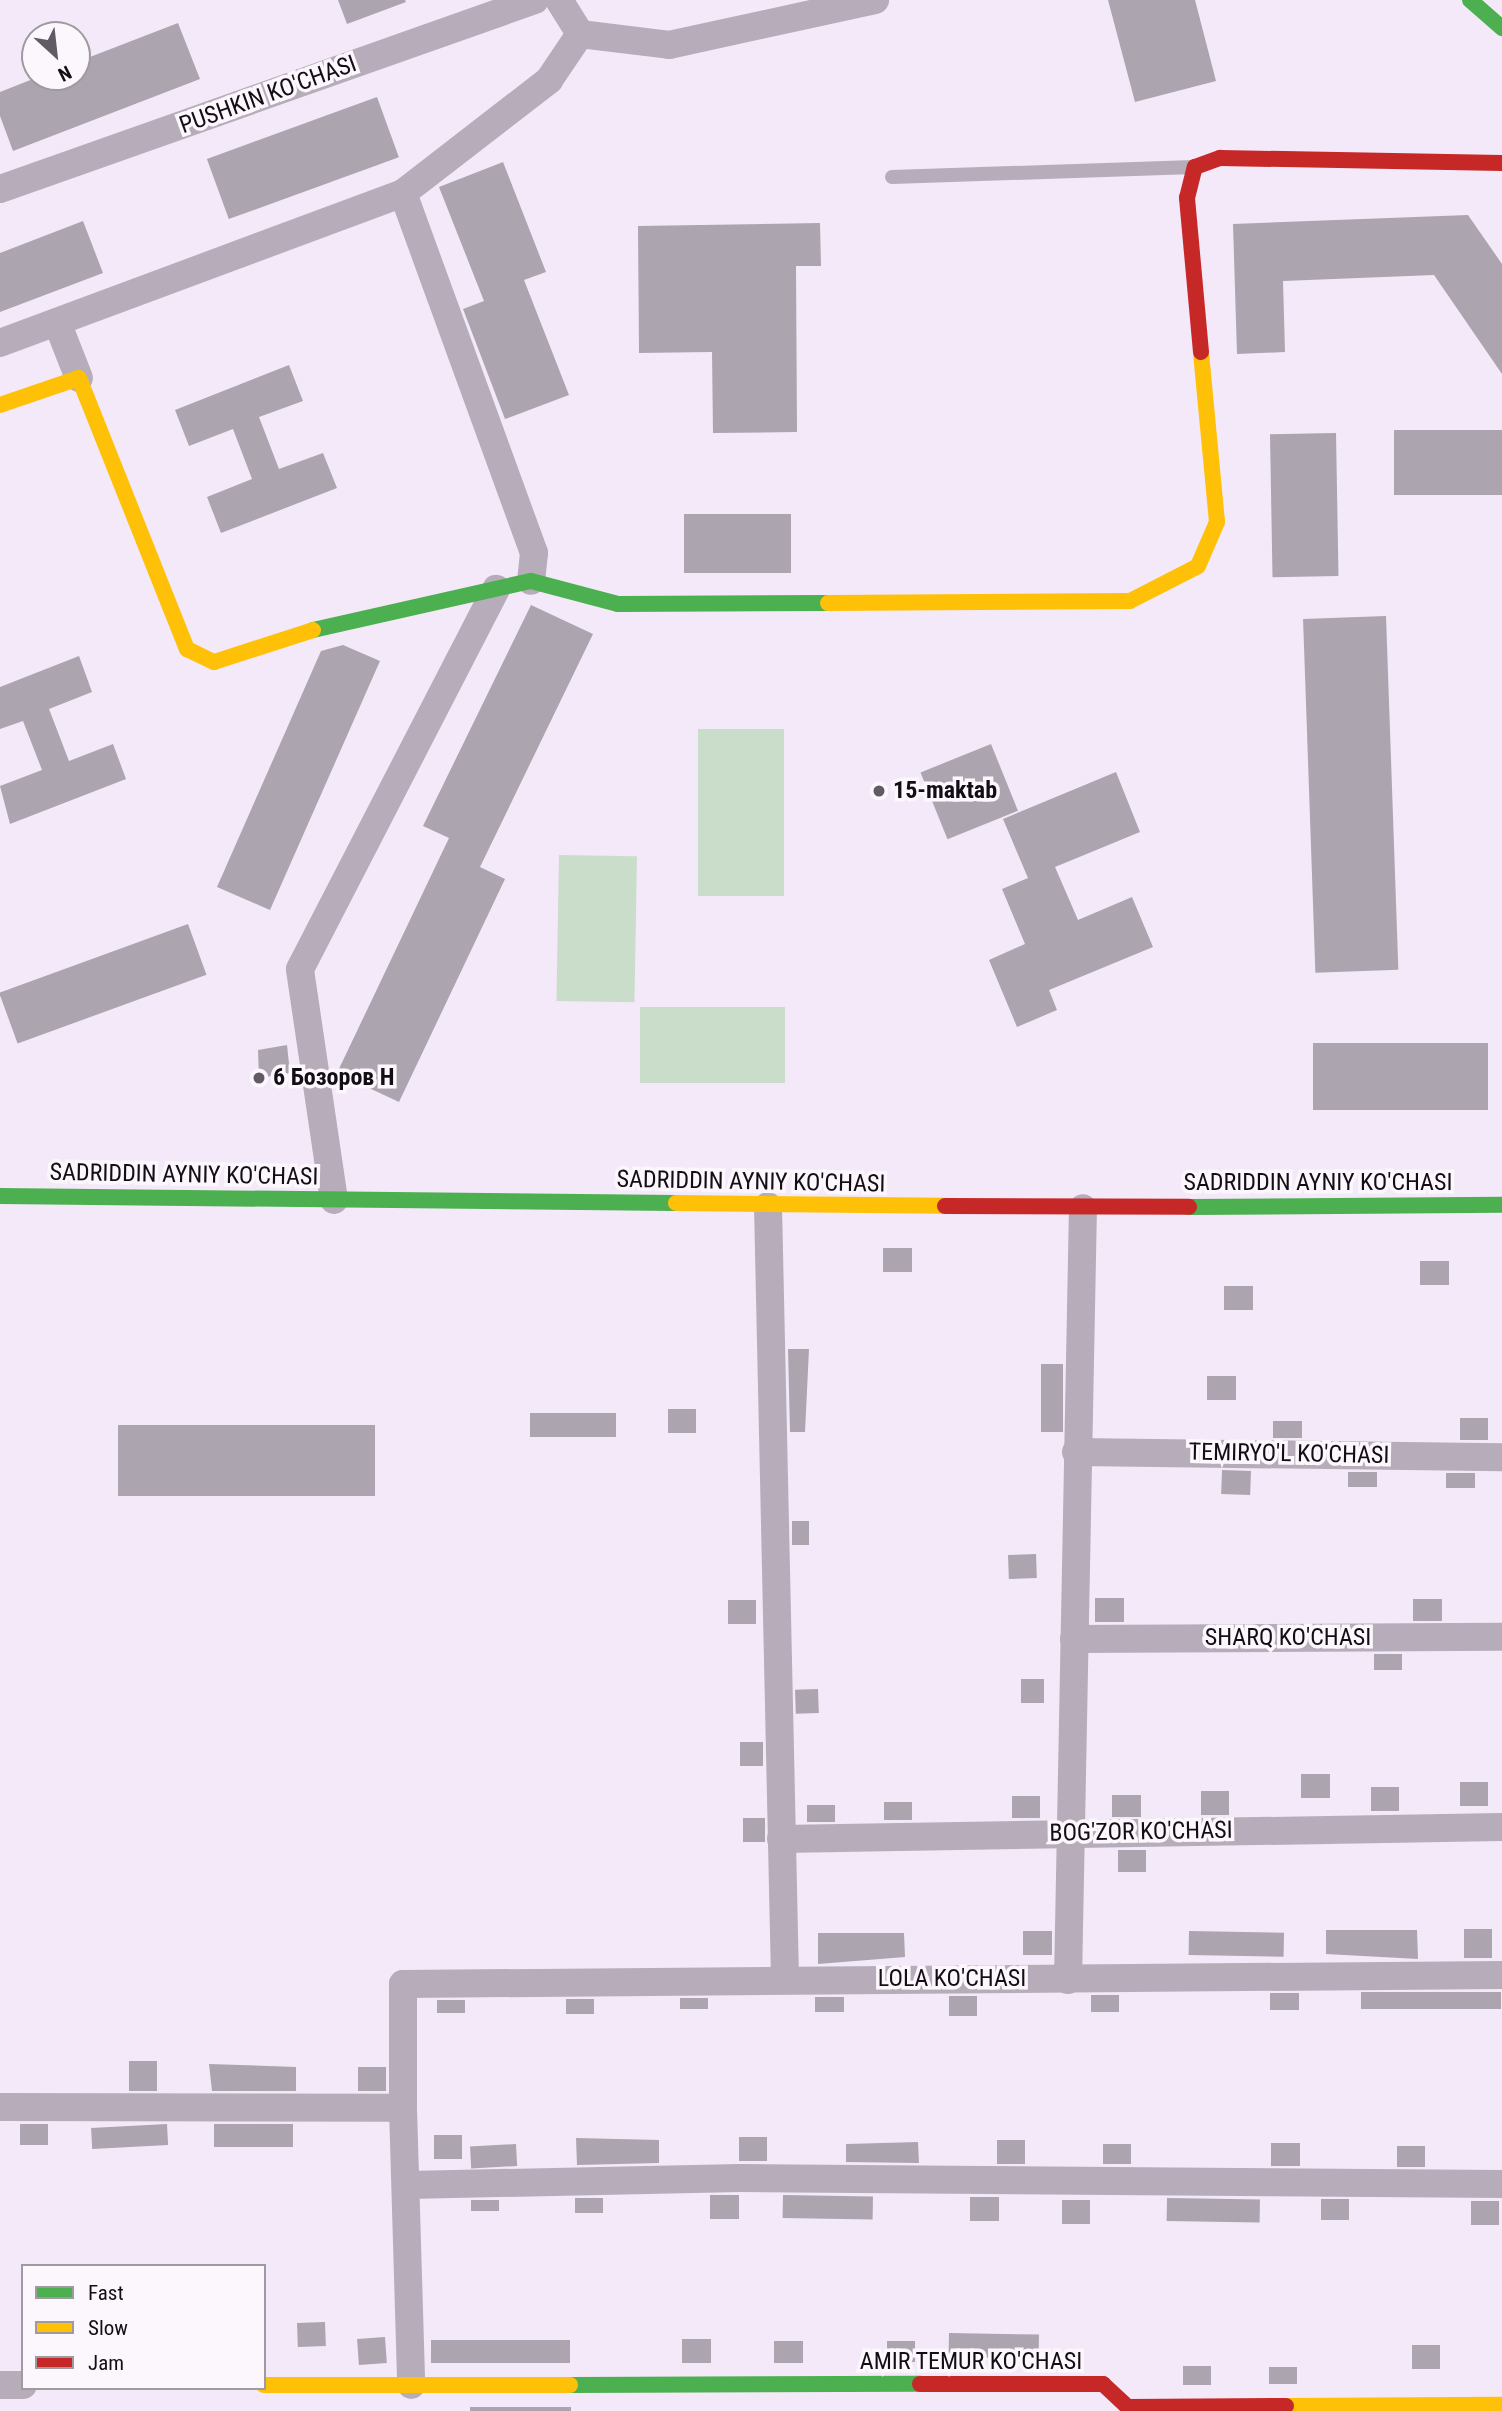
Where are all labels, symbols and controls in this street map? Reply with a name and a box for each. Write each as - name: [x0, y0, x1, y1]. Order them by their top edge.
- north arrow: [21, 21, 91, 91]
- street label: PUSHKIN KO'CHASI: [176, 50, 360, 140]
- text: N: [54, 60, 75, 86]
- place label: 15-maktab: [893, 777, 997, 805]
- marker: 15-maktab: [871, 783, 887, 799]
- place label: 6 Бозоров Н: [273, 1064, 395, 1092]
- marker: 6 Бозоров Н: [251, 1070, 267, 1086]
- street label: SADRIDDIN AYNIY KO'CHASI: [49, 1158, 319, 1192]
- street label: SADRIDDIN AYNIY KO'CHASI: [616, 1165, 886, 1199]
- street label: SADRIDDIN AYNIY KO'CHASI: [1184, 1169, 1452, 1197]
- street label: TEMIRYO'L KO'CHASI: [1188, 1438, 1390, 1470]
- street label: SHARQ KO'CHASI: [1205, 1624, 1371, 1652]
- street label: BOG'ZOR KO'CHASI: [1049, 1816, 1233, 1848]
- street label: LOLA KO'CHASI: [878, 1965, 1026, 1993]
- legend: [21, 2264, 266, 2390]
- text: Fast: [88, 2281, 124, 2305]
- text: Slow: [88, 2316, 128, 2340]
- street label: AMIR TEMUR KO'CHASI: [860, 2348, 1082, 2376]
- text: Jam: [88, 2351, 124, 2375]

